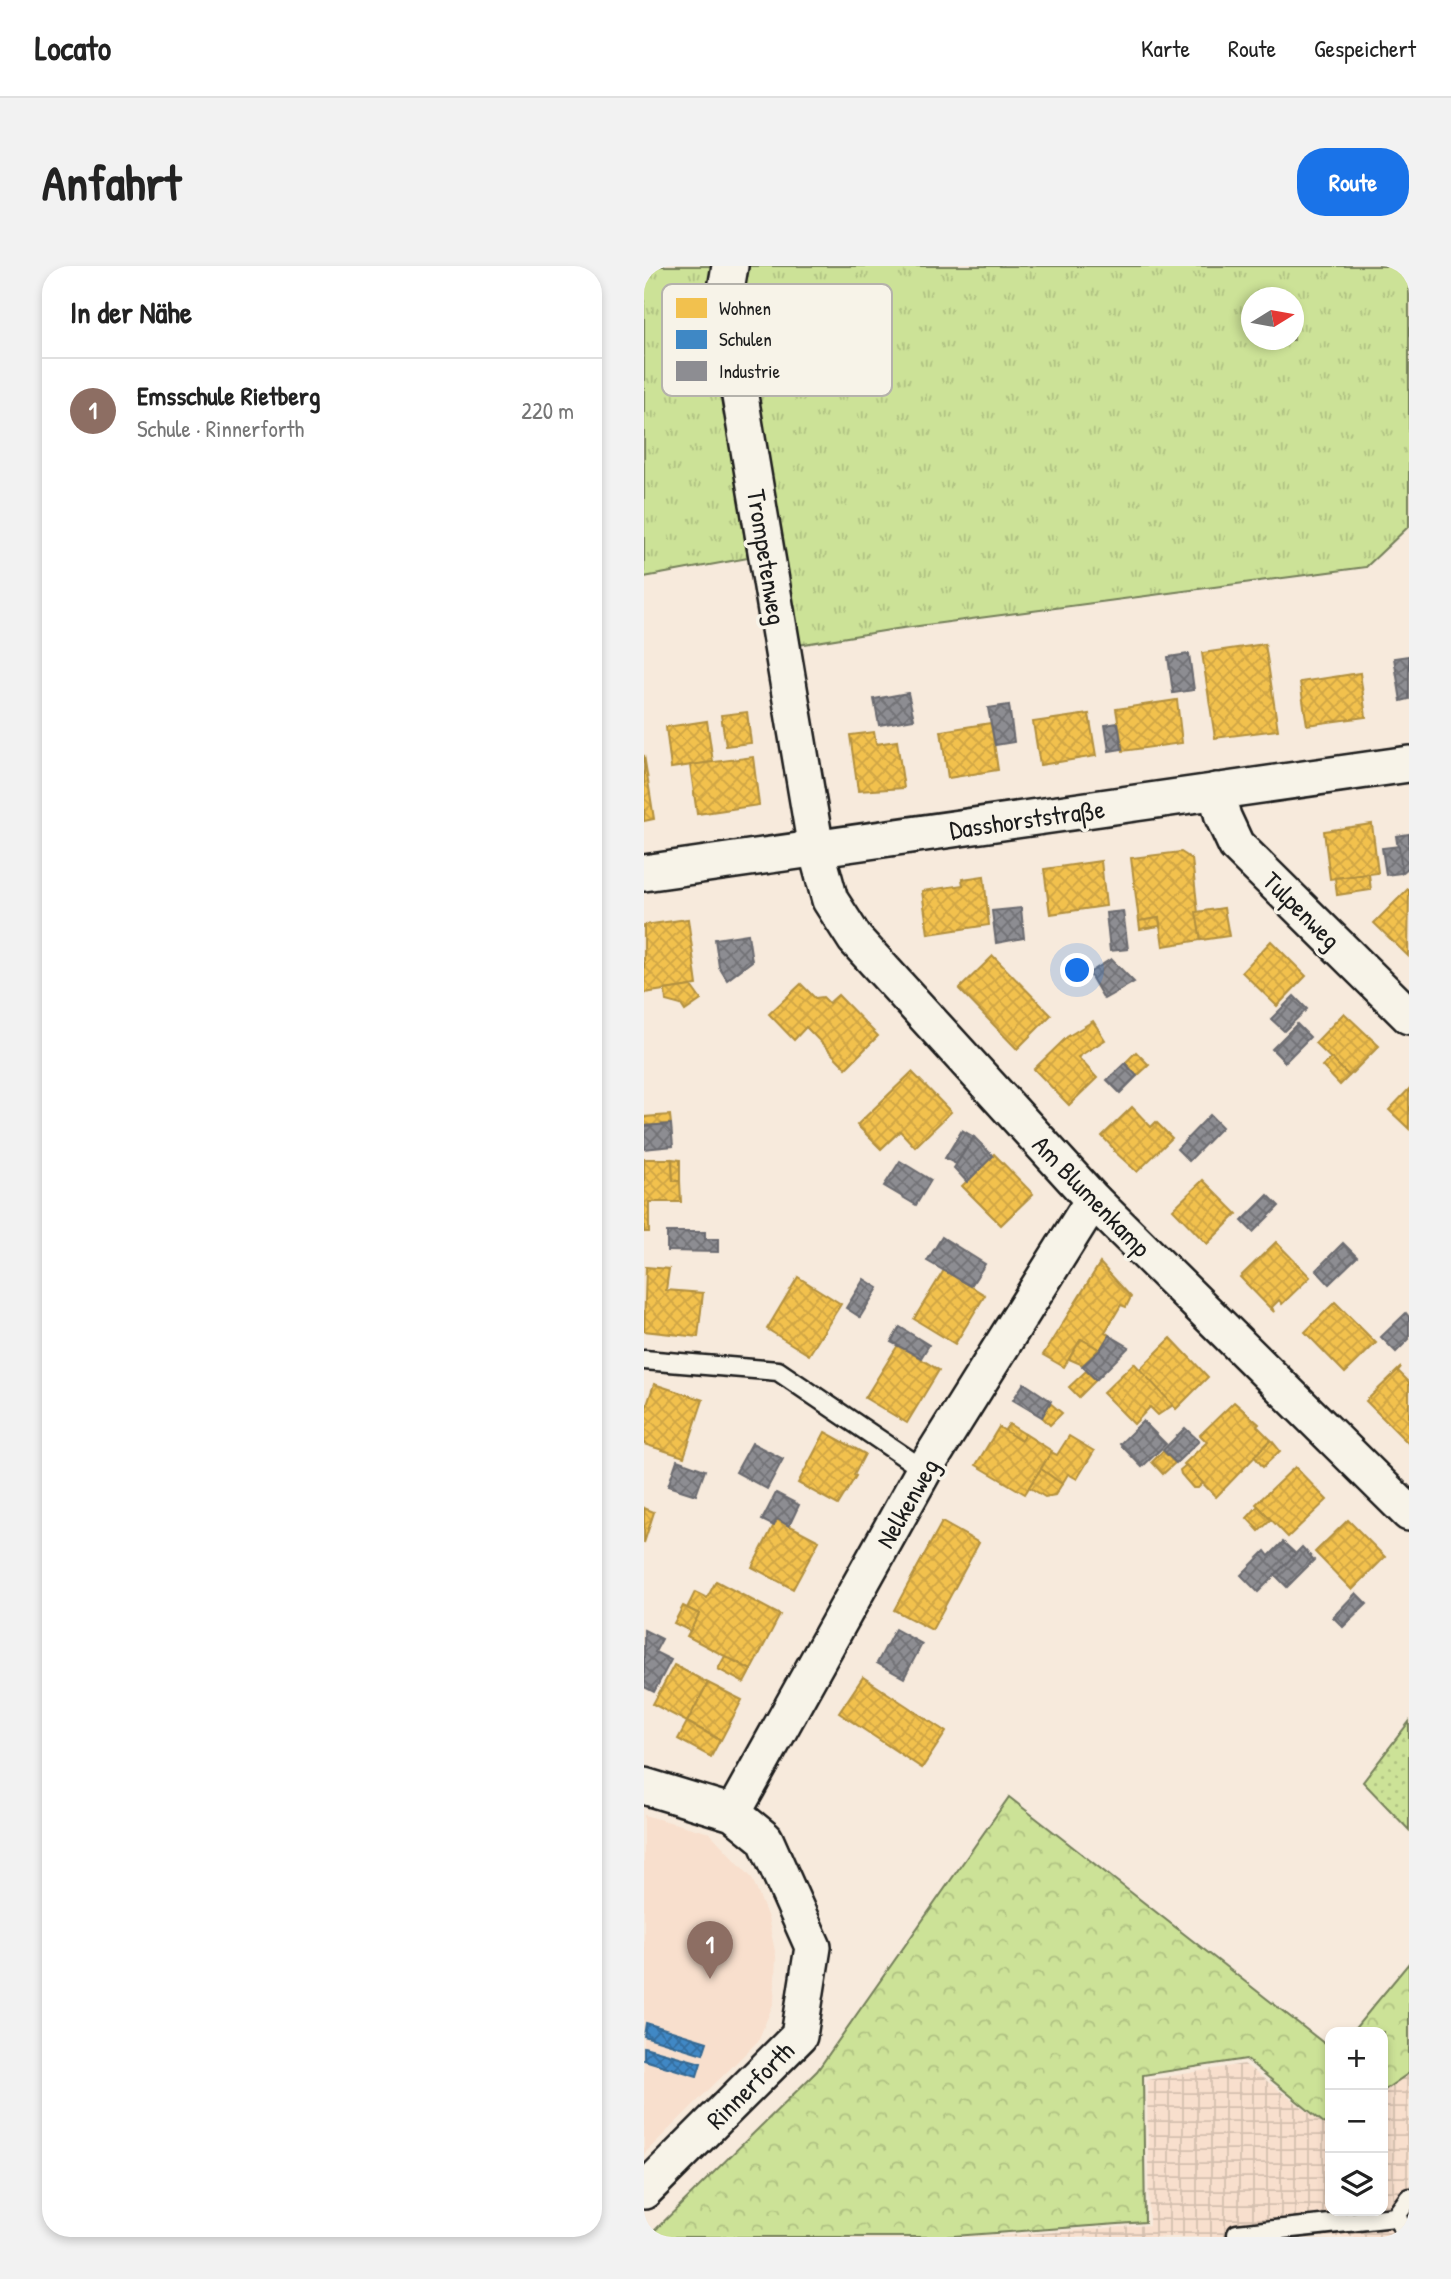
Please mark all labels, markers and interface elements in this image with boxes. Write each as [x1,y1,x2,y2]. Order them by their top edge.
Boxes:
text: Locato [35,26,111,70]
text: Karte [1141,32,1190,64]
text: Route [1228,32,1276,64]
text: Gespeichert [1314,32,1416,64]
button: Route [1297,148,1409,216]
text: Anfahrt [42,149,181,215]
legend [662,284,892,396]
north arrow [1241,287,1304,350]
text: In der Nähe [70,292,192,332]
text: Wohnen [719,295,771,321]
text: Schulen [719,326,772,352]
text: Industrie [719,358,780,384]
text: Emsschule Rietberg [137,378,320,413]
text: 1 [89,395,97,426]
text: 220 m [521,395,574,426]
text: Schule · Rinnerforth [137,413,304,444]
street label: Trompetenweg [739,487,795,627]
street label: Dasshorststraße [947,791,1107,847]
street label: Tulpenweg [1255,863,1349,957]
your location [1060,953,1094,987]
street label: Am Blumenkamp [1025,1128,1159,1264]
street label: Nelkenweg [867,1452,947,1554]
pin: 1 [687,1921,733,1979]
map controls [1325,2027,1388,2216]
button: + [1325,2027,1388,2090]
street label: Rinnerforth [698,2033,802,2137]
button: − [1325,2090,1388,2153]
button: layers [1325,2153,1388,2216]

